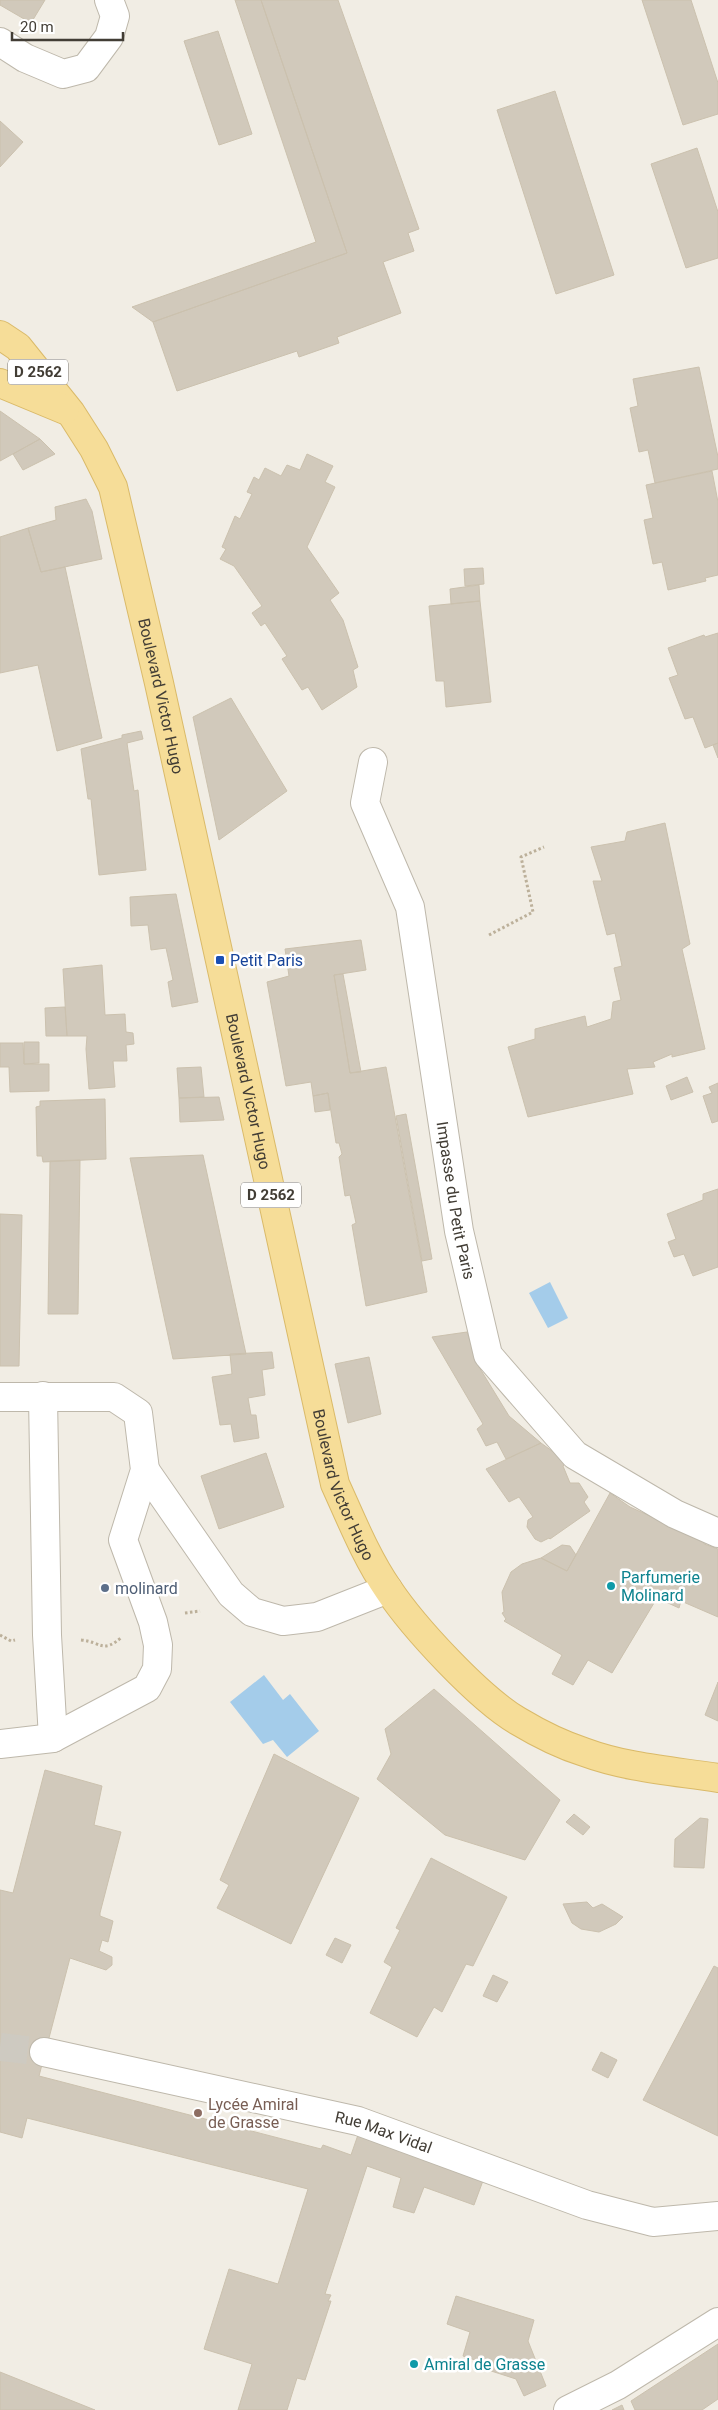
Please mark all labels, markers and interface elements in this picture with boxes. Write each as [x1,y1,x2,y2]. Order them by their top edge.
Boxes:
scale bar [12,10,124,42]
text: 20 m [20,18,54,36]
road number: D 2562 [8,360,68,384]
street label: Boulevard Victor Hugo [135,616,188,776]
place label: Petit Paris [230,951,303,970]
marker: Petit Paris [214,954,226,966]
street label: Boulevard Victor Hugo [222,1012,275,1171]
street label: Impasse du Petit Paris [433,1120,479,1281]
road number: D 2562 [241,1182,301,1208]
street label: Boulevard Victor Hugo [309,1407,378,1563]
place label: Parfumerie Molinard [621,1568,700,1605]
place label: molinard [115,1579,178,1598]
marker: Parfumerie Molinard [605,1580,617,1592]
marker: molinard [99,1582,111,1594]
place label: Lycée Amiral de Grasse [208,2095,298,2132]
marker: Lycée Amiral de Grasse [192,2107,204,2119]
street label: Rue Max Vidal [333,2107,435,2157]
place label: Amiral de Grasse [424,2355,545,2374]
marker: Amiral de Grasse [408,2358,420,2370]

